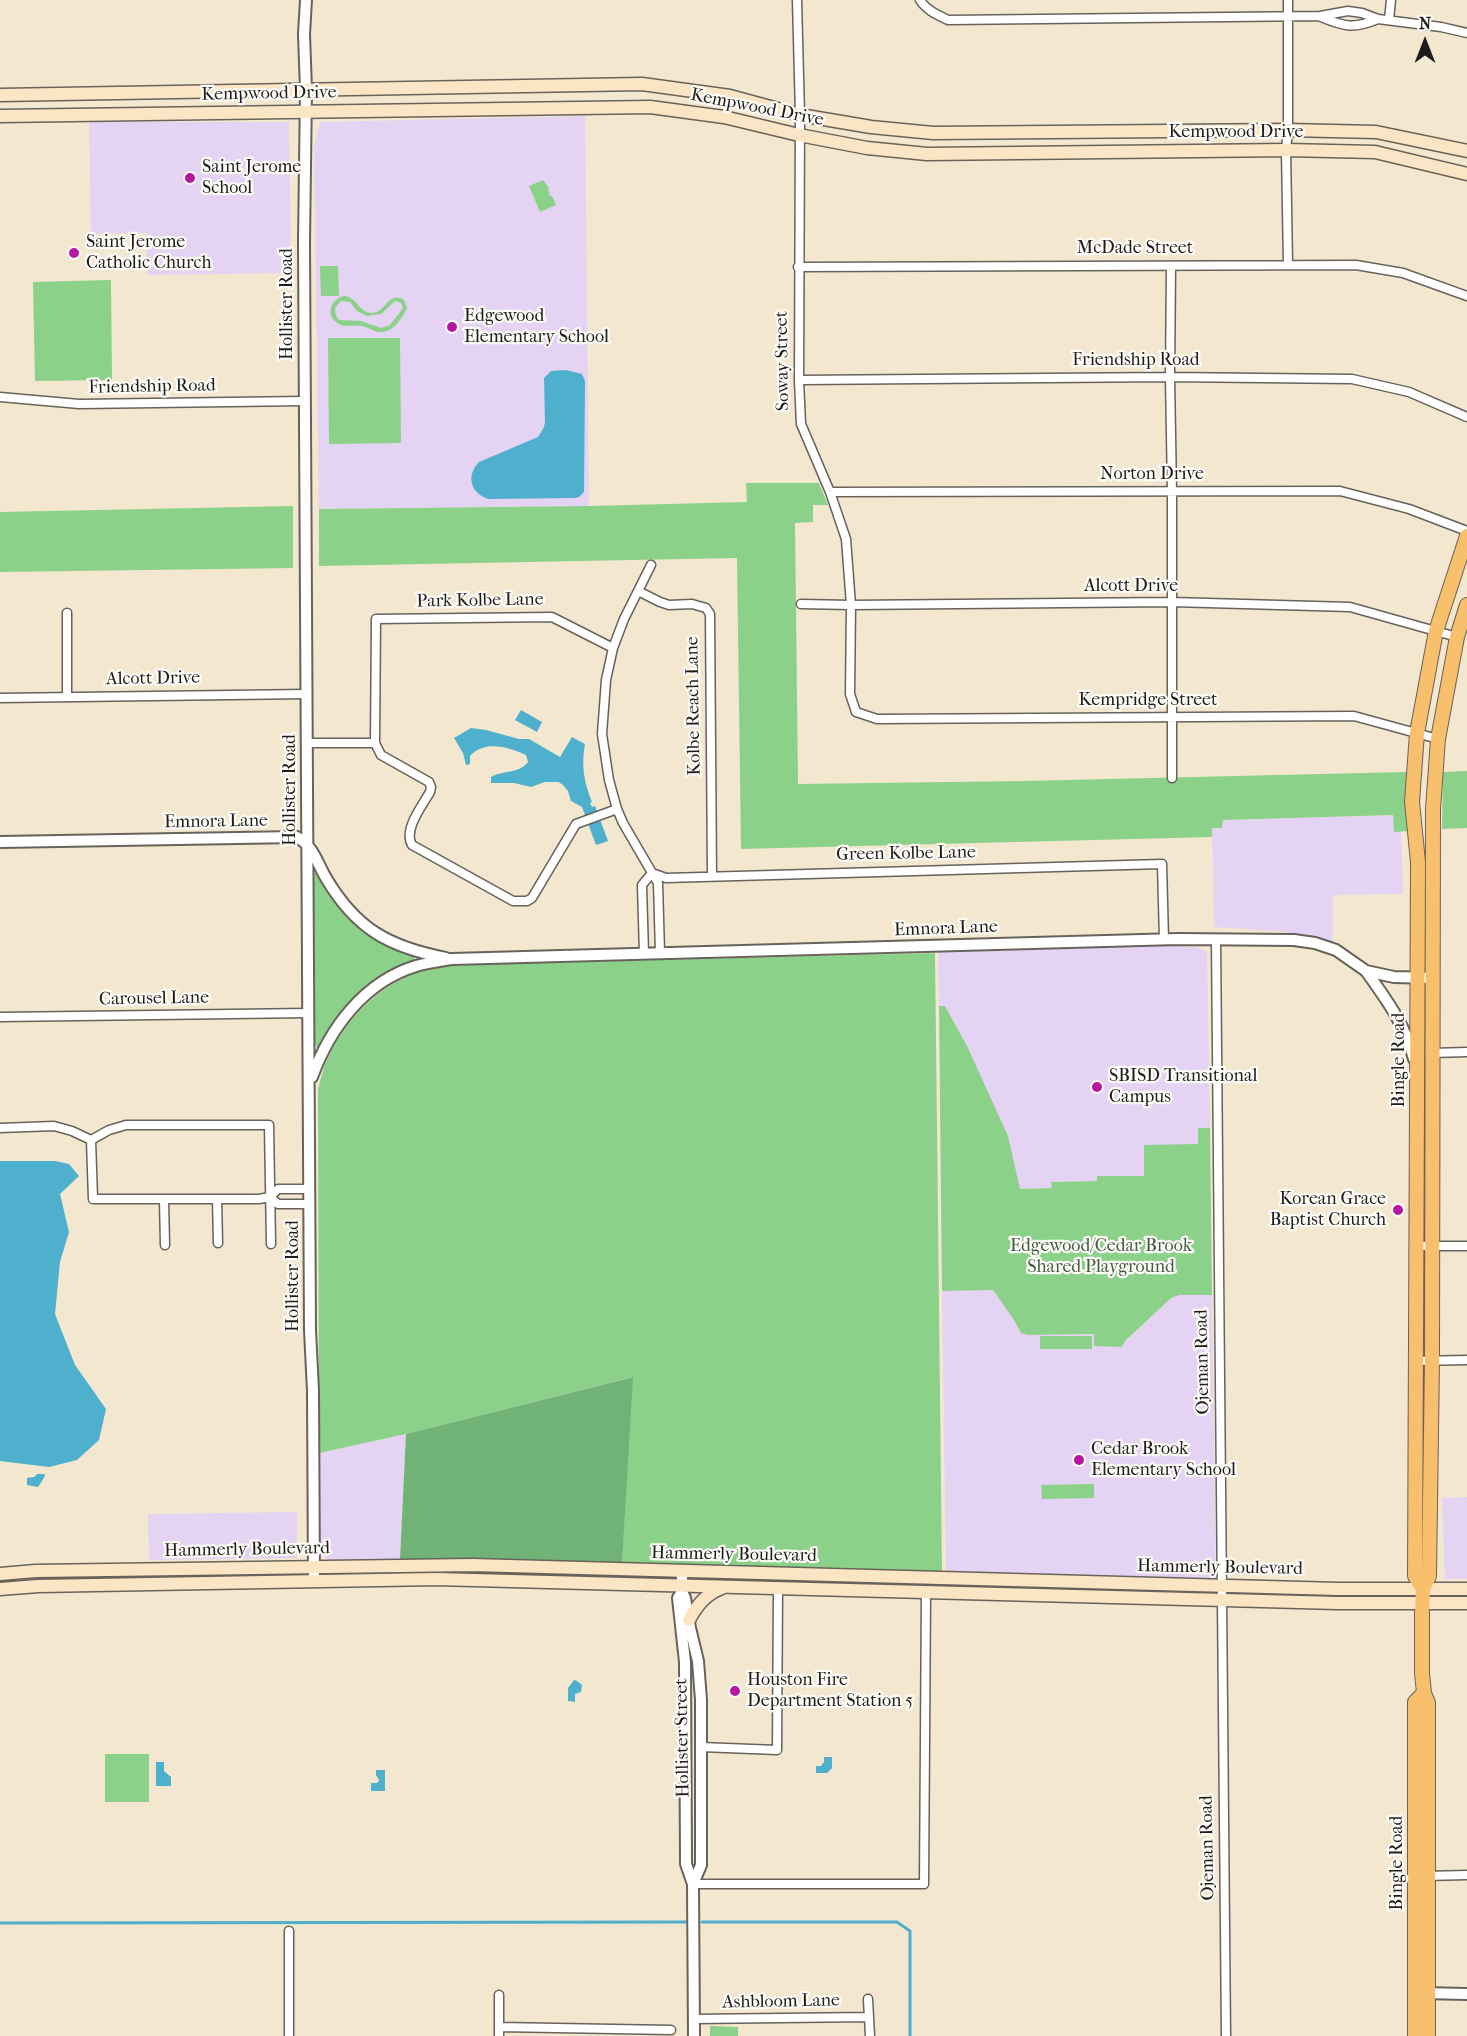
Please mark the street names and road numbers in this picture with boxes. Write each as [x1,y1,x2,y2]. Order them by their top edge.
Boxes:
street label: Kempwood Drive [201,82,337,106]
street label: Kempwood Drive [689,85,825,131]
street label: Kempwood Drive [1168,122,1304,144]
street label: McDade Street [1077,238,1193,260]
street label: Hollister Road [277,248,299,360]
street label: Soway Street [771,311,795,411]
street label: Friendship Road [1072,350,1200,372]
street label: Friendship Road [88,375,216,399]
street label: Norton Drive [1100,464,1204,486]
street label: Alcott Drive [1084,576,1178,598]
street label: Park Kolbe Lane [416,589,544,613]
street label: Kolbe Reach Lane [682,636,706,776]
street label: Alcott Drive [106,667,200,691]
street label: Kempridge Street [1079,690,1217,712]
street label: Hollister Road [280,734,302,846]
street label: Emnora Lane [164,810,268,834]
street label: Green Kolbe Lane [836,842,976,866]
street label: Emnora Lane [894,916,998,942]
street label: Carousel Lane [99,987,209,1011]
street label: Bingle Road [1389,1013,1411,1107]
street label: Hollister Road [283,1220,305,1332]
street label: Ojeman Road [1191,1309,1215,1415]
street label: Hammerly Boulevard [164,1538,330,1562]
street label: Hammerly Boulevard [651,1543,817,1567]
street label: Hammerly Boulevard [1137,1556,1303,1580]
street label: Hollister Street [671,1678,695,1798]
street label: Ojeman Road [1196,1795,1220,1901]
street label: Bingle Road [1387,1816,1409,1910]
street label: Ashbloom Lane [722,1990,840,2014]

